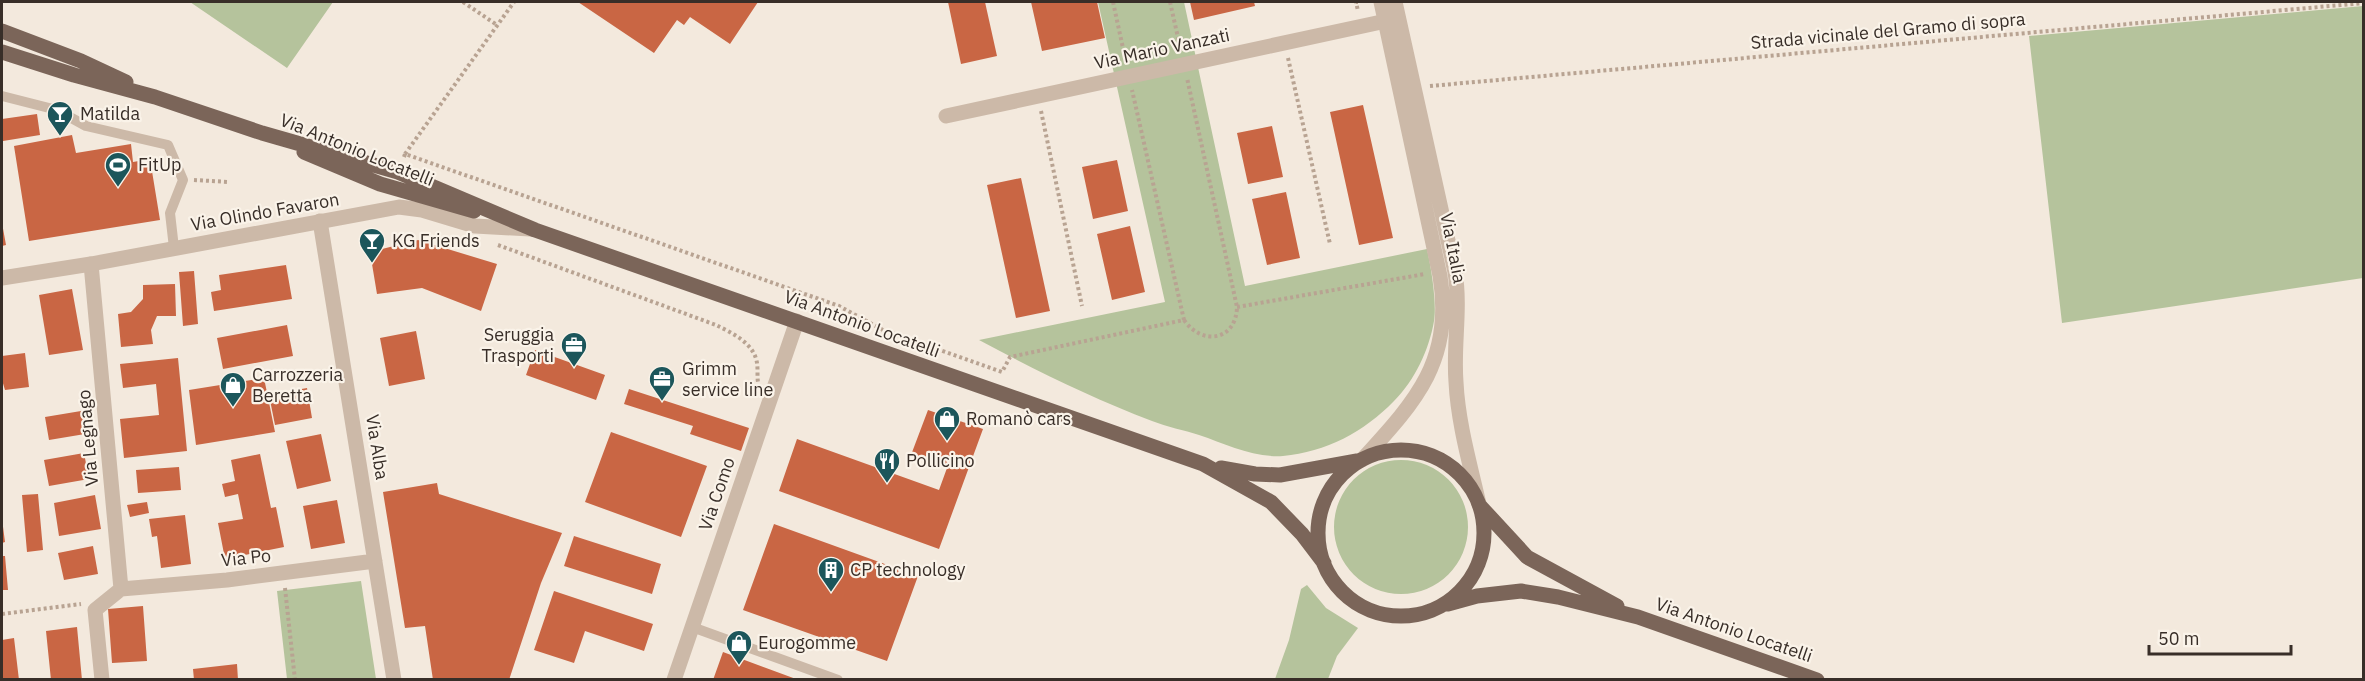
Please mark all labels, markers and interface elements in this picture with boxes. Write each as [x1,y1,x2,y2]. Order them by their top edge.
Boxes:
street label: Strada vicinale del Gramo di sopra [1750,7,2027,54]
street label: Via Mario Vanzati [1092,23,1232,74]
bar icon: Matilda [45,99,75,137]
place label: Matilda [80,102,140,125]
street label: Via Antonio Locatelli [277,108,438,191]
sports icon: FitUp [103,150,133,188]
place label: FitUp [138,153,182,176]
street label: Via Olindo Favaron [189,187,341,236]
street label: Via Italia [1435,211,1472,286]
bar icon: KG Friends [357,226,387,264]
place label: KG Friends [392,229,480,252]
street label: Via Antonio Locatelli [781,285,943,362]
place label: Seruggia Trasporti [482,323,554,367]
office icon: Seruggia Trasporti [559,330,589,368]
place label: Grimm service line [682,357,773,401]
place label: Carrozzeria Beretta [252,363,343,407]
office icon: Grimm service line [647,364,677,402]
shop icon: Carrozzeria Beretta [218,370,248,408]
street label: Via Legnago [72,389,103,487]
shop icon: Romanò cars [932,404,962,442]
place label: Romanò cars [966,407,1071,430]
street label: Via Alba [361,413,394,482]
restaurant icon: Pollicino [872,446,902,484]
place label: Pollicino [906,449,975,472]
street label: Via Como [693,454,740,534]
street label: Via Po [220,543,272,572]
building icon: CP technology [816,555,846,593]
place label: CP technology [850,558,966,581]
street label: Via Antonio Locatelli [1653,592,1816,667]
scale bar [2149,618,2292,656]
text: 50 m [2158,627,2200,650]
shop icon: Eurogomme [724,628,754,666]
place label: Eurogomme [758,631,856,654]

